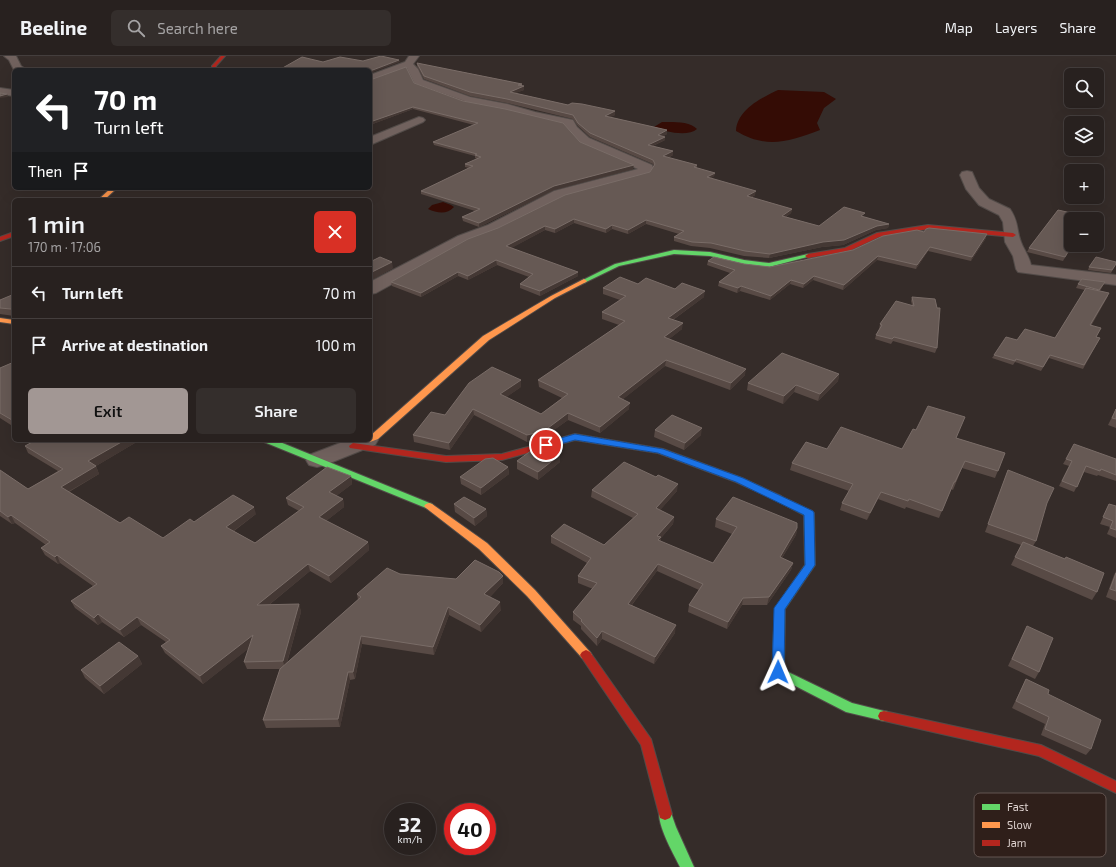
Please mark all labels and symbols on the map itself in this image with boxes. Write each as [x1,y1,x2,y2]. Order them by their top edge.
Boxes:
pin [529,428,563,462]
position arrow [757,651,799,693]
legend [974,793,1106,857]
text: Fast [1007,800,1029,813]
speed limit sign: 40 [444,803,496,855]
text: Slow [1007,818,1032,831]
text: Jam [1007,836,1026,849]

